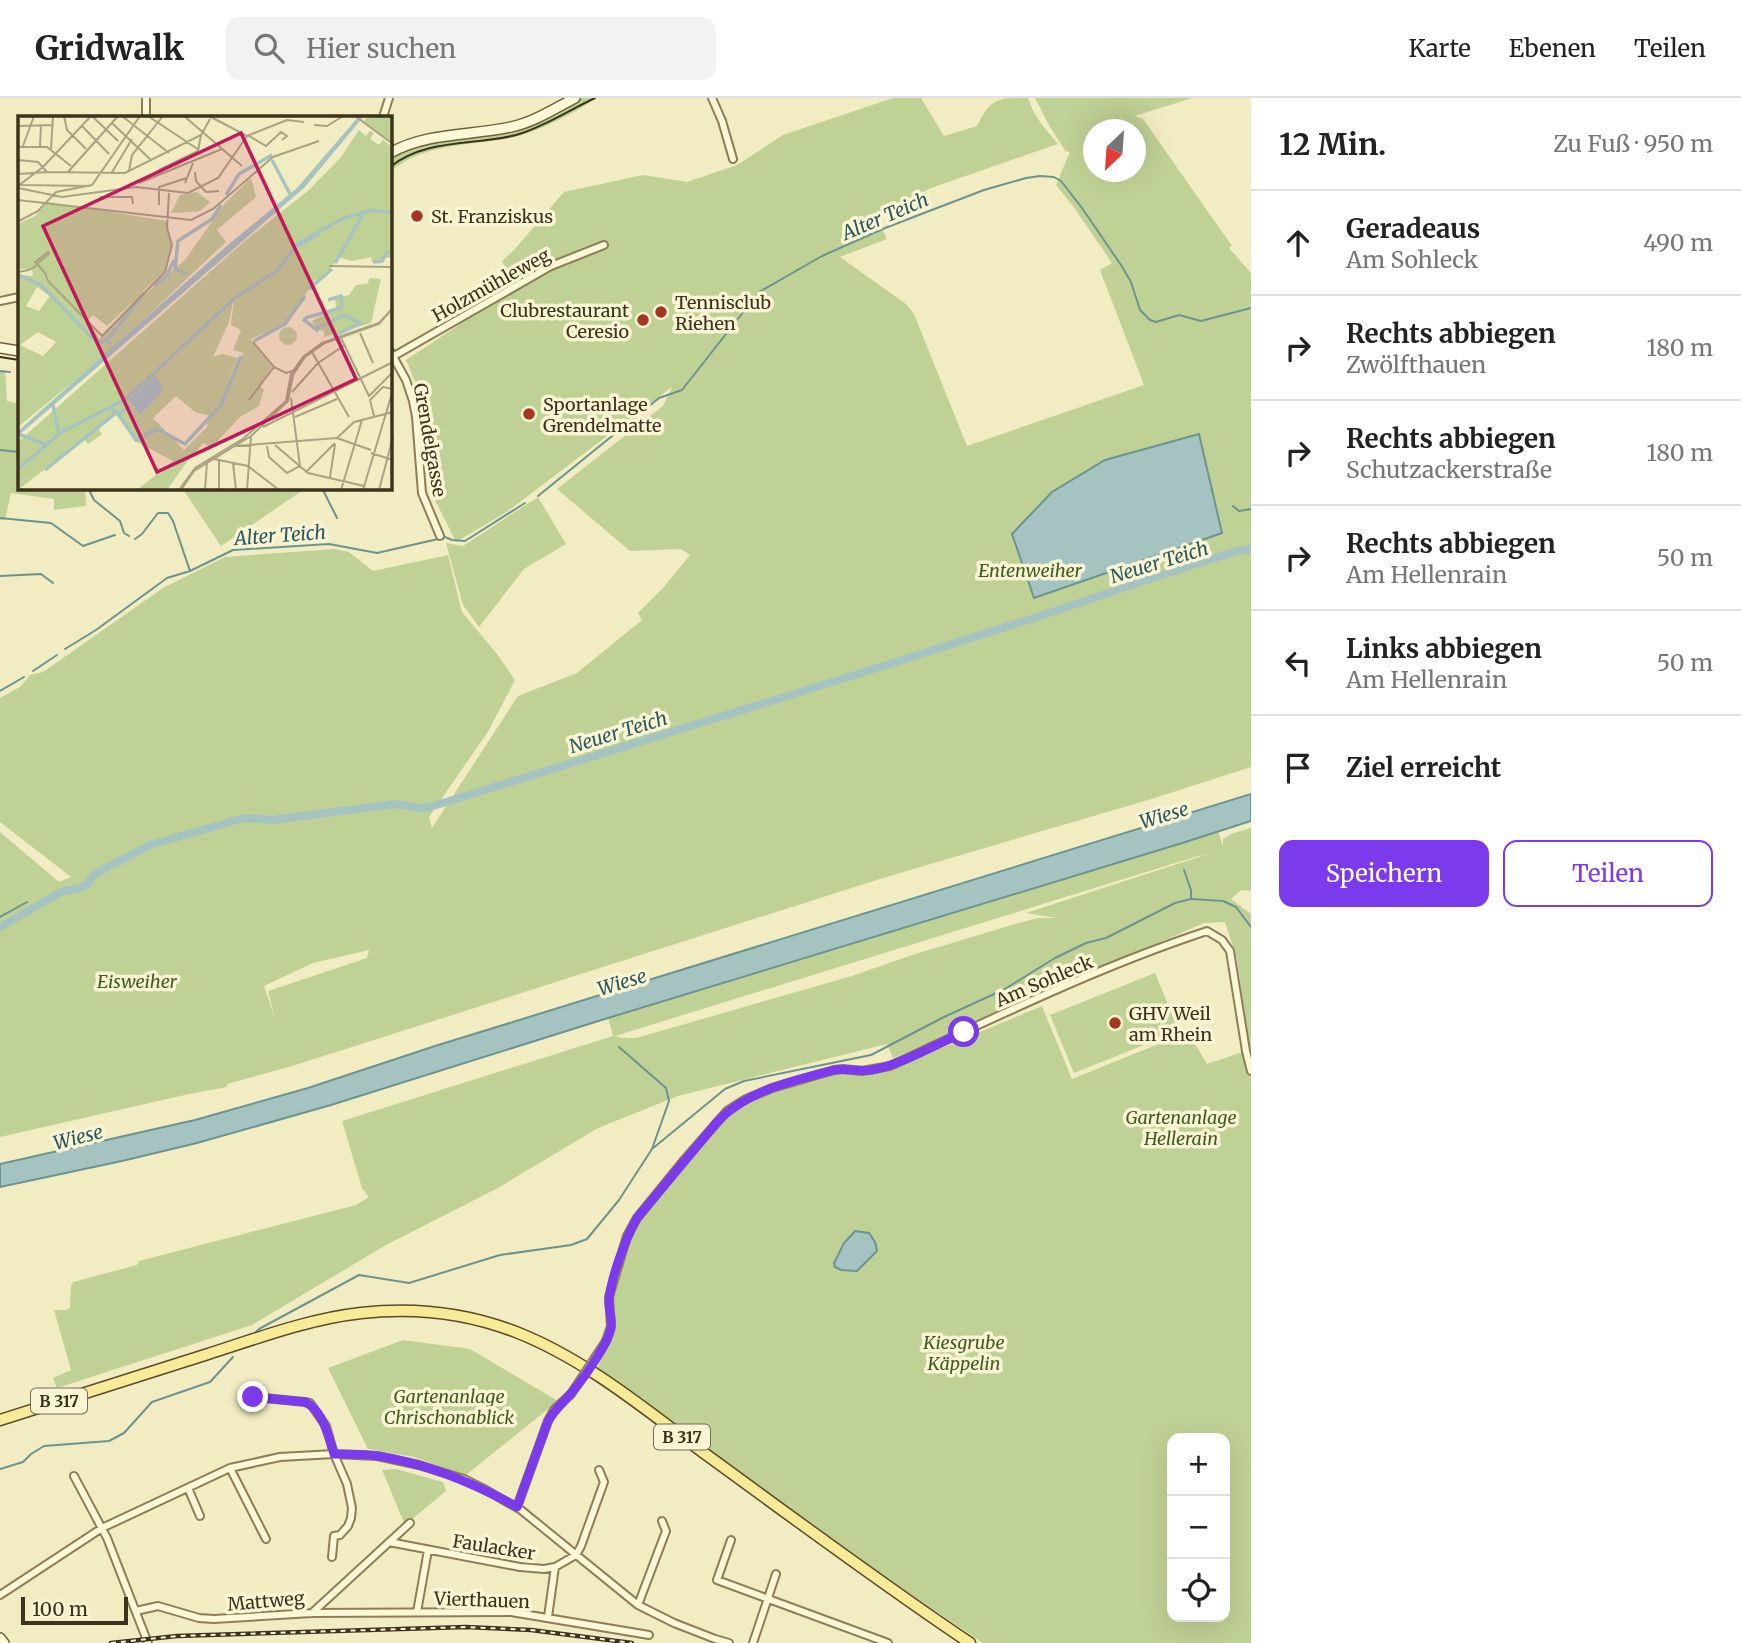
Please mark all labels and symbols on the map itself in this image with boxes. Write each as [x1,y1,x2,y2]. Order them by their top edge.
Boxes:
inset map [18,116,392,490]
north arrow [1083,119,1146,182]
water label: Alter Teich [836,187,932,246]
place label: St. Franziskus [431,205,553,228]
marker: St. Franziskus [409,208,425,224]
street label: Holzmühleweg [428,243,554,327]
place label: Tennisclub Riehen [675,291,771,335]
place label: Clubrestaurant Ceresio [500,299,629,343]
marker: Tennisclub Riehen [653,304,669,320]
marker: Clubrestaurant Ceresio [635,312,651,328]
street label: Grendelgasse [409,381,451,499]
place label: Sportanlage Grendelmatte [543,393,661,437]
marker: Sportanlage Grendelmatte [521,406,537,422]
water label: Alter Teich [231,520,327,550]
water label: Neuer Teich [1107,536,1211,588]
park label: Entenweiher [978,559,1082,582]
water label: Neuer Teich [566,706,670,758]
water label: Wiese [1136,796,1192,834]
street label: Am Sohleck [991,950,1097,1012]
water label: Wiese [594,963,650,1001]
park label: Eisweiher [97,970,178,993]
place label: GHV Weil am Rhein [1129,1002,1212,1046]
marker: GHV Weil am Rhein [1107,1015,1123,1031]
route start [948,1016,979,1047]
park label: Gartenanlage Hellerain [1125,1106,1237,1150]
water label: Wiese [51,1119,106,1155]
park label: Kiesgrube Käppelin [922,1331,1005,1375]
route end [237,1381,268,1412]
park label: Gartenanlage Chrischonablick [384,1385,514,1429]
road number: B 317 [31,1388,87,1414]
road number: B 317 [654,1424,710,1450]
street label: Faulacker [451,1529,537,1565]
street label: Mattweg [227,1586,306,1616]
street label: Vierthauen [433,1587,530,1613]
scale bar [21,1594,128,1626]

